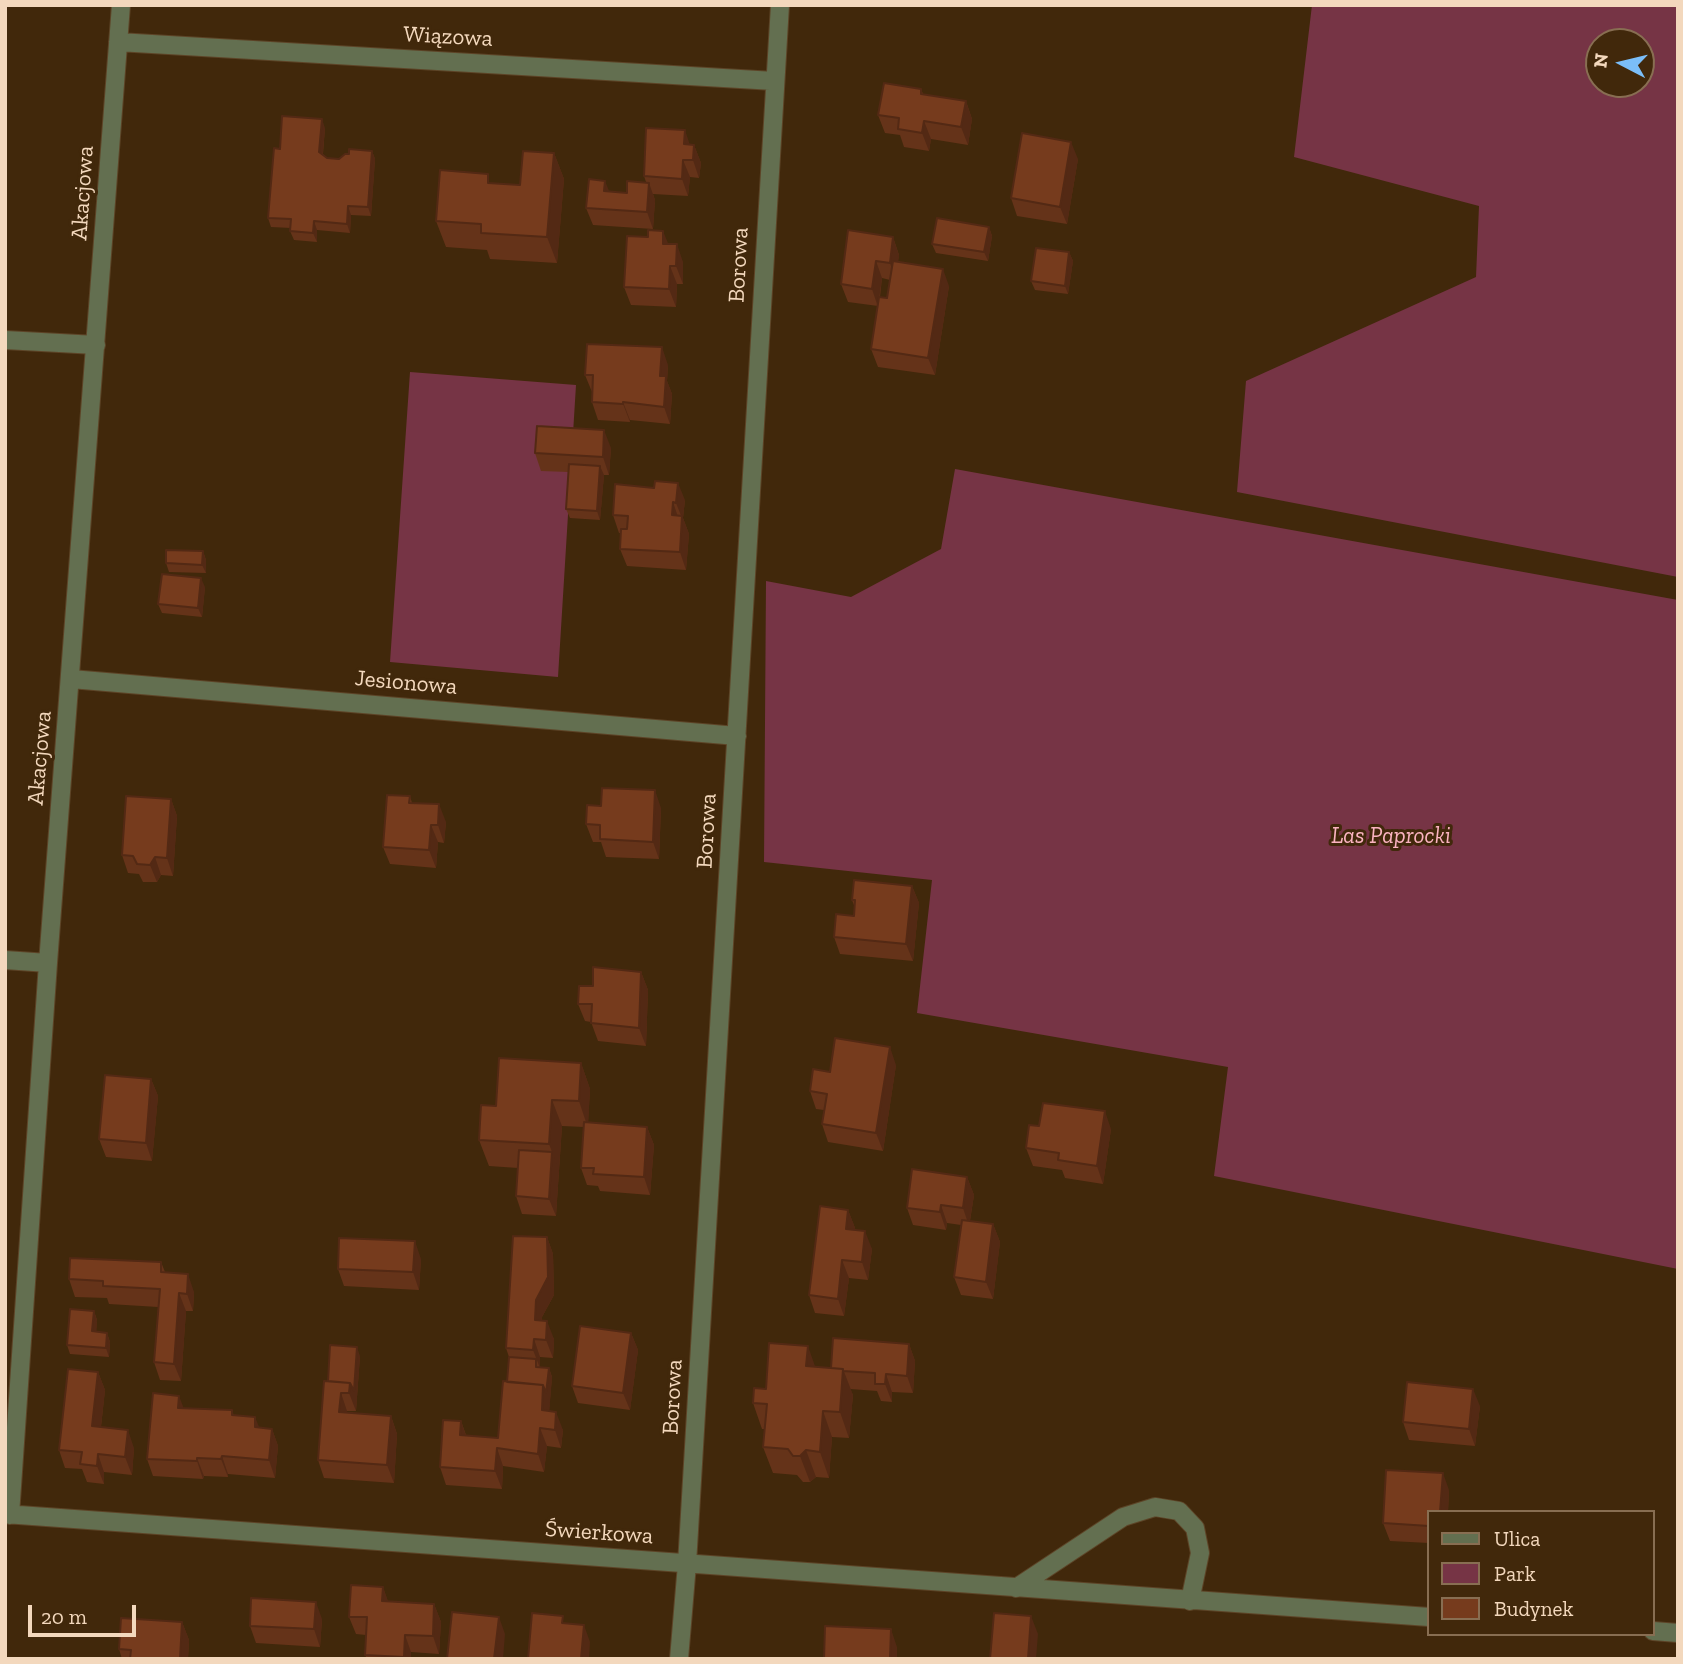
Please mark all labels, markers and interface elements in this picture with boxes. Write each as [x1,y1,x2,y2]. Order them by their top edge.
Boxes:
street label: Wiązowa [403,21,493,53]
north arrow [1585,28,1655,98]
text: N [1588,52,1613,69]
street label: Akacjowa [66,145,100,241]
street label: Borowa [723,227,755,303]
street label: Jesionowa [354,665,458,701]
street label: Akacjowa [22,710,58,806]
street label: Borowa [691,793,723,869]
park label: Las Paprocki [1331,822,1451,850]
street label: Borowa [657,1359,689,1435]
legend [1428,1510,1655,1636]
street label: Świerkowa [544,1515,654,1551]
text: Ulica [1494,1526,1540,1551]
text: Park [1494,1561,1536,1586]
scale bar [32,1590,140,1634]
text: Budynek [1494,1596,1573,1621]
text: 20 m [41,1604,87,1629]

